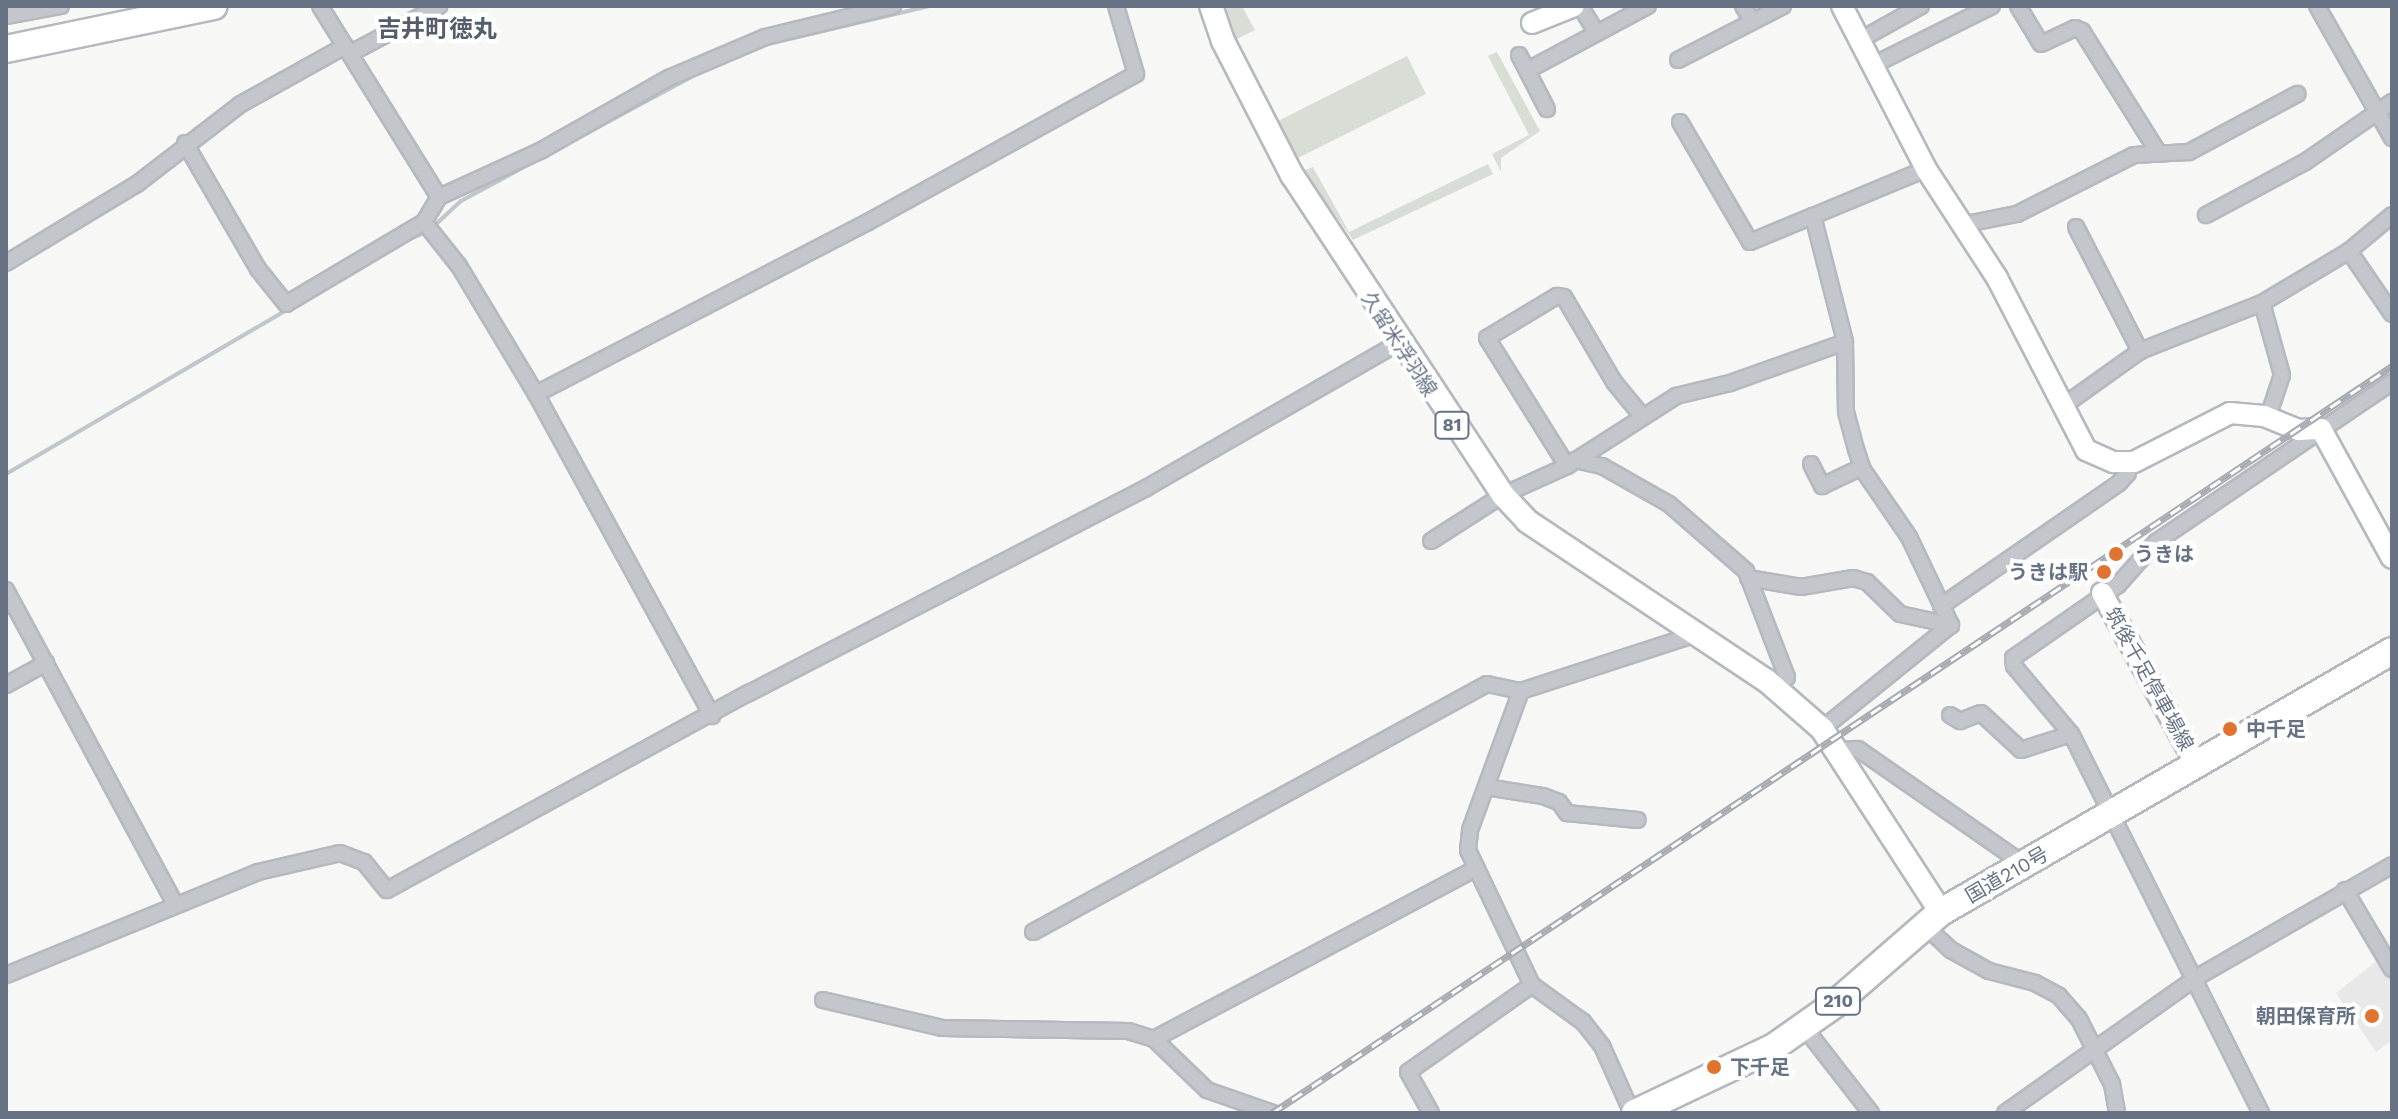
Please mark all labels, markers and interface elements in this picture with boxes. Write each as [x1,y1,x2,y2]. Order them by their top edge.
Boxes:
district label: 吉井町徳丸 [377,16,497,44]
street label: 久留米浮羽線 [1356,287,1442,401]
road number: 81 [1434,411,1470,439]
place label: うきは [2134,542,2194,566]
marker: うきは [2105,543,2127,565]
place label: うきは駅 [2008,560,2088,584]
marker: うきは駅 [2095,563,2113,581]
street label: 筑後千足停車場線 [2100,603,2198,755]
place label: 中千足 [2246,717,2306,741]
marker: 中千足 [2221,720,2239,738]
street label: 国道210号 [1961,842,2053,908]
road number: 210 [1814,987,1862,1015]
place label: 朝田保育所 [2256,1004,2356,1028]
marker: 朝田保育所 [2363,1007,2381,1025]
place label: 下千足 [1730,1055,1790,1079]
marker: 下千足 [1705,1058,1723,1076]

